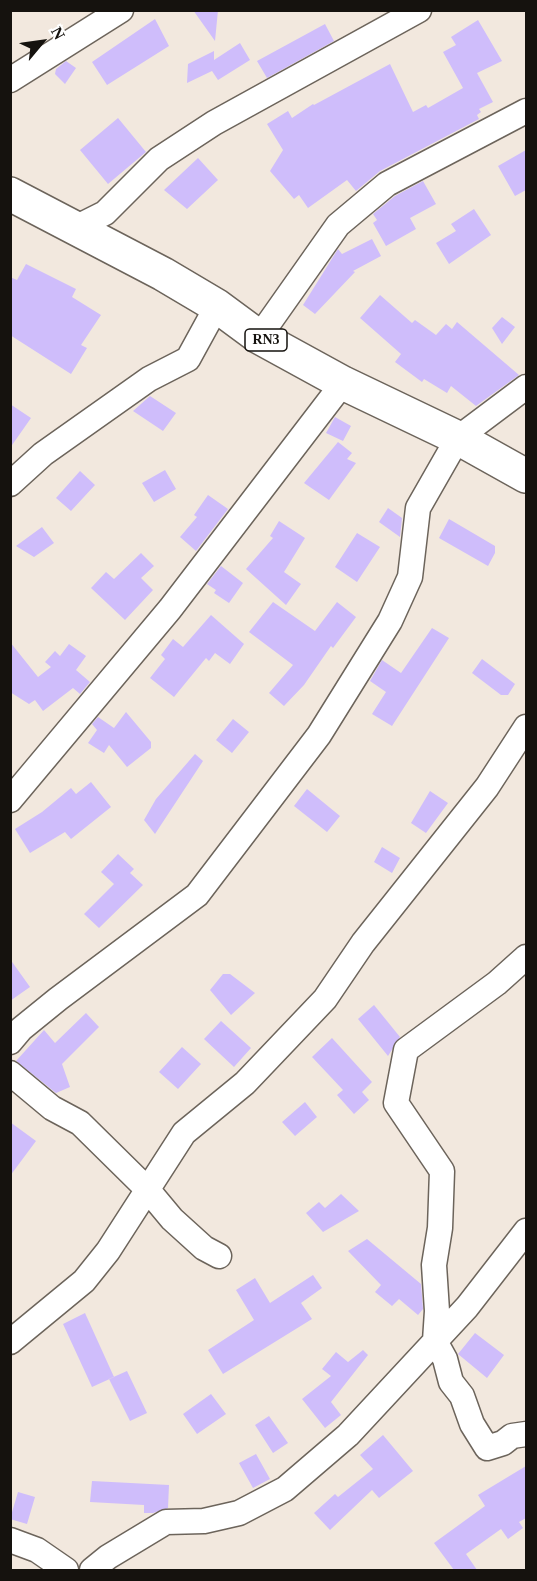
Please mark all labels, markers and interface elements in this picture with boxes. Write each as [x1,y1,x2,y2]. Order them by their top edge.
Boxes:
north arrow [12,12,72,72]
text: N [48,24,68,42]
road number: RN3 [245,329,287,351]

